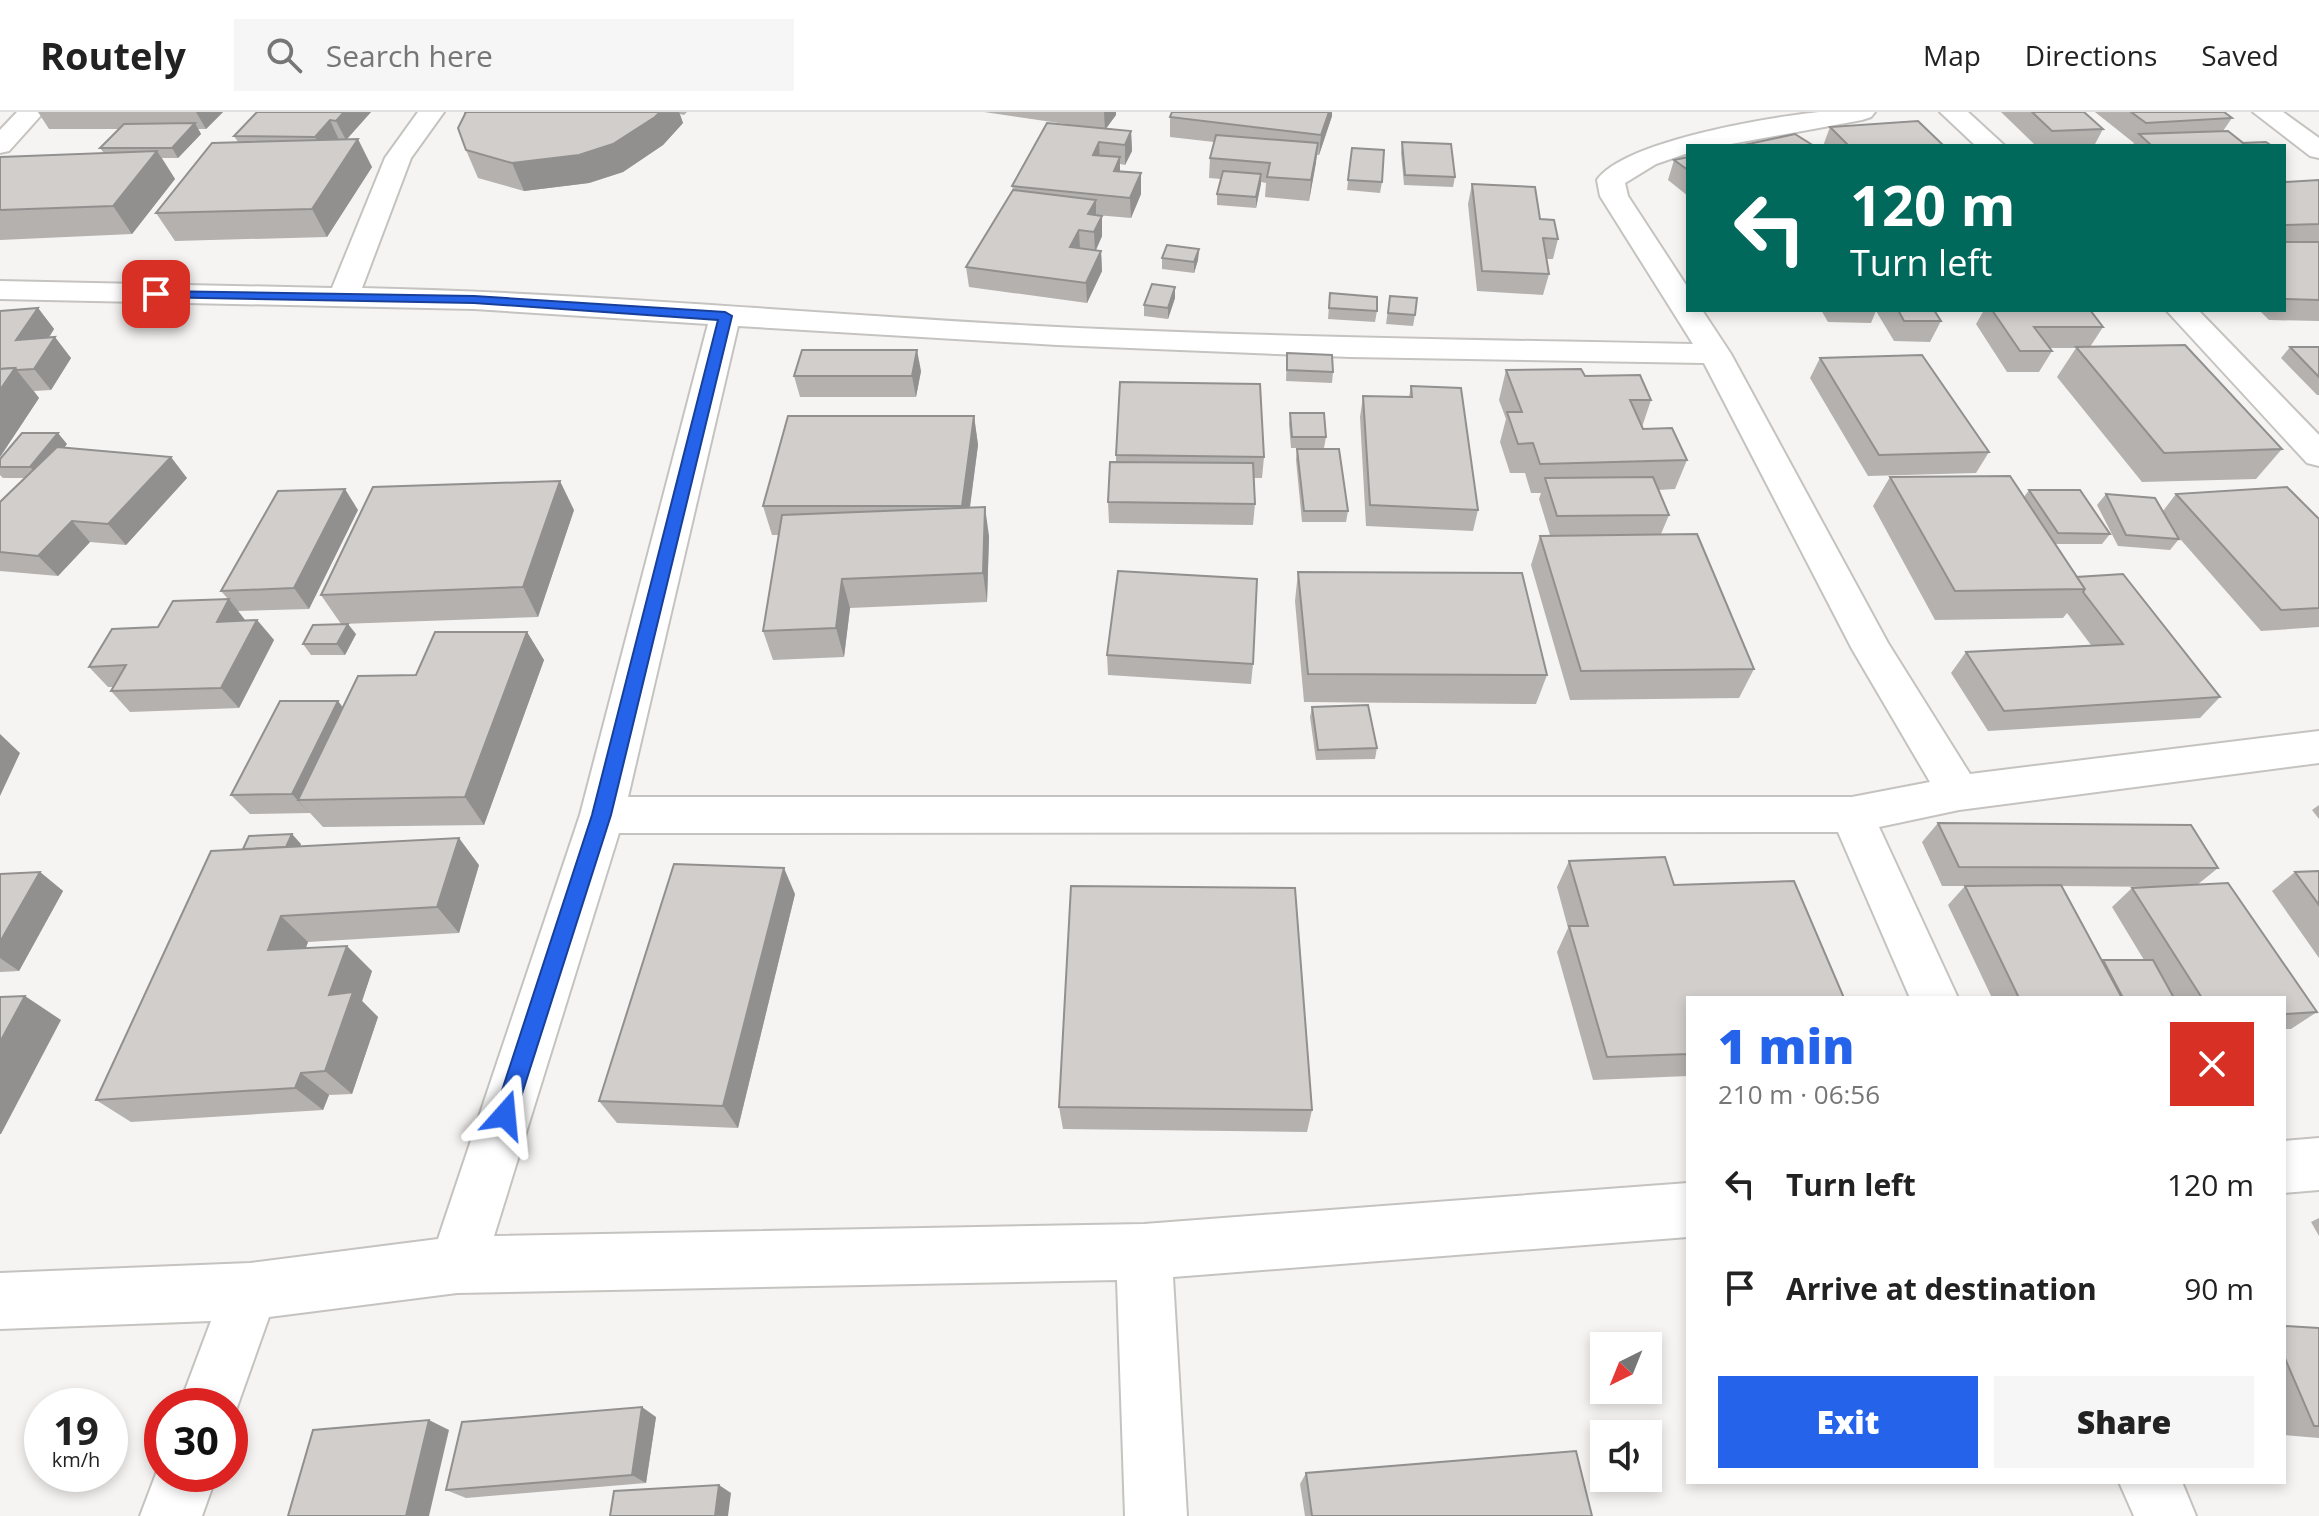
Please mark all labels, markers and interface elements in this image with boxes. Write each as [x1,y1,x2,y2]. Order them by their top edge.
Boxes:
search box [234,19,794,91]
text: Routely [40,29,186,81]
icon: search [262,33,306,77]
text: Search here [326,35,493,76]
text: Map [1923,36,1981,74]
text: Directions [2025,36,2157,74]
text: Saved [2201,36,2279,74]
text: 120 m [1850,166,2016,242]
icon: left [1718,176,1822,280]
text: Turn left [1850,238,1992,287]
pin [122,260,190,328]
icon: arrive [134,272,178,316]
text: 1 min [1718,1013,1854,1078]
button: close [2170,1022,2254,1106]
position arrow [463,1073,547,1157]
text: 210 m · 06:56 [1718,1076,1880,1112]
icon: left [1718,1162,1762,1206]
text: Turn left [1786,1164,1916,1205]
text: 120 m [2167,1164,2254,1205]
icon: arrive [1718,1266,1762,1310]
text: Arrive at destination [1786,1268,2097,1309]
text: 90 m [2184,1268,2254,1309]
north arrow [1590,1332,1662,1404]
map controls [1590,1332,1662,1492]
button: Exit [1718,1376,1978,1468]
button: Share [1994,1376,2254,1468]
speed limit sign: 30 [144,1388,248,1492]
text: 19 [53,1402,99,1457]
button: sound [1590,1420,1662,1492]
text: km/h [52,1446,100,1473]

